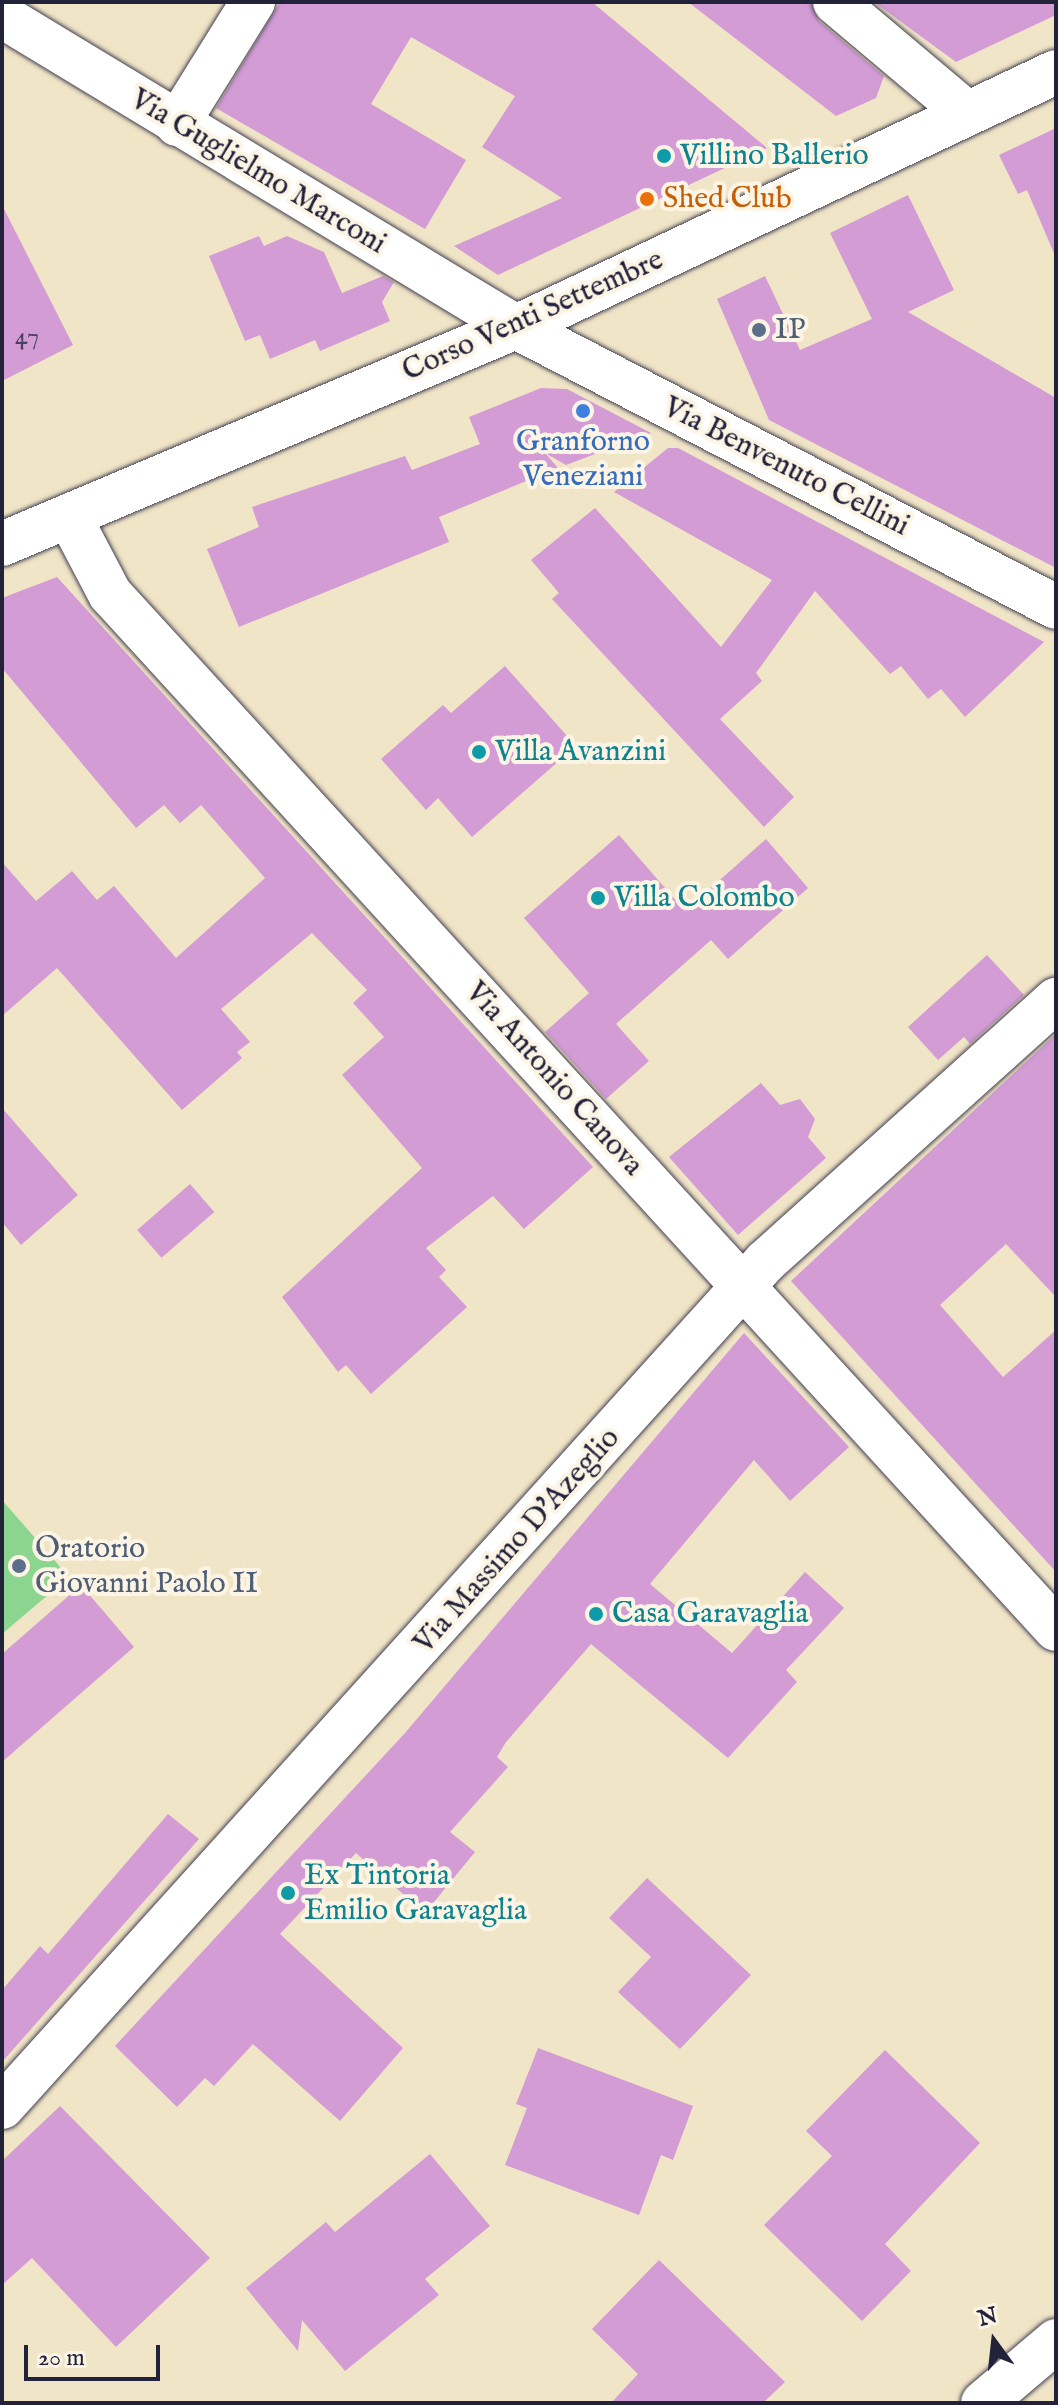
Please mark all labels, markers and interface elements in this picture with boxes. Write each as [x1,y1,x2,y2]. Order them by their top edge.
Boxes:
street label: Via Guglielmo Marconi [124,81,392,263]
place label: Villino Ballerio [680,138,869,174]
marker: Villino Ballerio [655,147,673,165]
place label: Shed Club [663,181,792,217]
marker: Shed Club [638,190,656,208]
street label: Corso Venti Settembre [397,242,669,390]
place label: IP [775,312,805,348]
house number: 47 [15,321,39,353]
marker: IP [750,321,768,339]
street label: Via Benvenuto Cellini [657,389,915,545]
marker: Granforno Veneziani [574,402,592,420]
place label: Granforno Veneziani [516,424,650,494]
place label: Villa Avanzini [495,734,666,770]
marker: Villa Avanzini [470,743,488,761]
place label: Villa Colombo [614,880,795,916]
marker: Villa Colombo [589,889,607,907]
street label: Via Antonio Canova [457,975,651,1183]
street label: Via Massimo D'Azeglio [406,1421,628,1661]
place label: Oratorio Giovanni Paolo II [35,1531,258,1602]
marker: Oratorio Giovanni Paolo II [10,1557,28,1575]
place label: Casa Garavaglia [612,1596,809,1632]
marker: Casa Garavaglia [587,1605,605,1623]
place label: Ex Tintoria Emilio Garavaglia [304,1858,527,1928]
marker: Ex Tintoria Emilio Garavaglia [279,1884,297,1902]
north arrow [954,2301,1034,2381]
text: N [975,2302,1001,2334]
scale bar [28,2329,164,2379]
text: 20 m [38,2343,85,2374]

